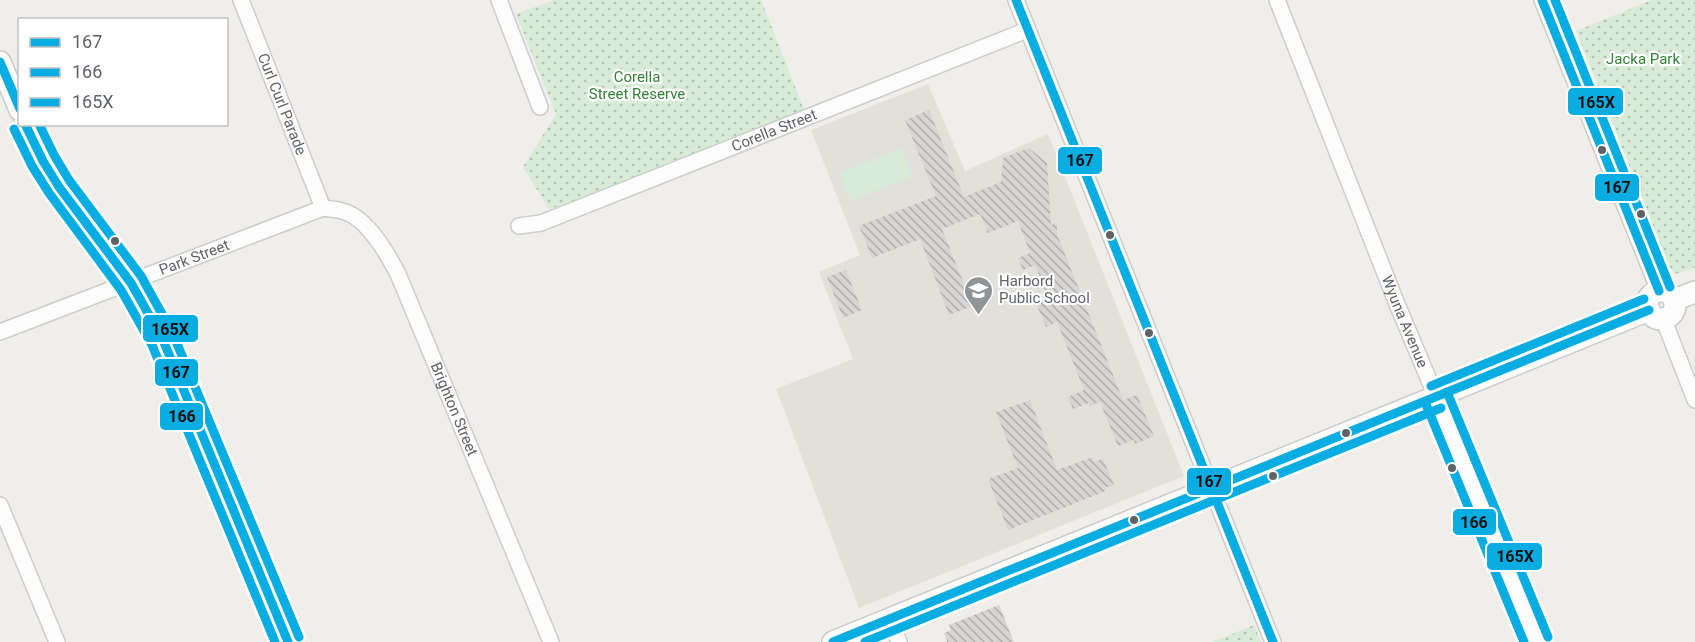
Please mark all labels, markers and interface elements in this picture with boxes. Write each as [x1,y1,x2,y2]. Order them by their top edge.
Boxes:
legend [18,18,228,126]
text: 167 [72,31,102,52]
park label: Jacka Park [1606,50,1680,68]
street label: Curl Curl Parade [254,51,310,158]
text: 166 [72,61,102,82]
park label: Corella Street Reserve [589,68,685,103]
line badge: 165X [1567,87,1624,116]
text: 165X [72,91,114,112]
text: 165X [1577,93,1615,112]
street label: Corella Street [729,105,819,155]
unlabelled marker [1596,144,1608,156]
line badge: 167 [1057,146,1103,175]
text: 167 [1066,151,1094,170]
line badge: 167 [1594,173,1640,202]
text: 167 [1603,178,1631,197]
unlabelled marker [1635,208,1647,220]
unlabelled marker [1104,229,1116,241]
unlabelled marker [109,235,121,247]
street label: Park Street [157,236,232,279]
place label: Harbord Public School [999,272,1090,307]
street label: Wyuna Avenue [1378,273,1432,370]
school or university icon: Harbord Public School [962,274,994,316]
line badge: 165X [142,314,199,343]
text: 165X [151,320,189,339]
unlabelled marker [1143,327,1155,339]
line badge: 167 [154,358,199,387]
street label: Brighton Street [427,360,482,459]
text: 167 [162,363,190,382]
line badge: 166 [159,402,204,431]
text: 166 [168,407,196,426]
unlabelled marker [1340,427,1352,439]
unlabelled marker [1446,462,1458,474]
line badge: 167 [1186,467,1232,496]
unlabelled marker [1267,470,1279,482]
text: 167 [1195,472,1223,491]
line badge: 166 [1452,508,1497,536]
text: 166 [1460,513,1488,532]
unlabelled marker [1128,514,1140,526]
line badge: 165X [1486,542,1543,571]
text: 165X [1496,547,1534,566]

